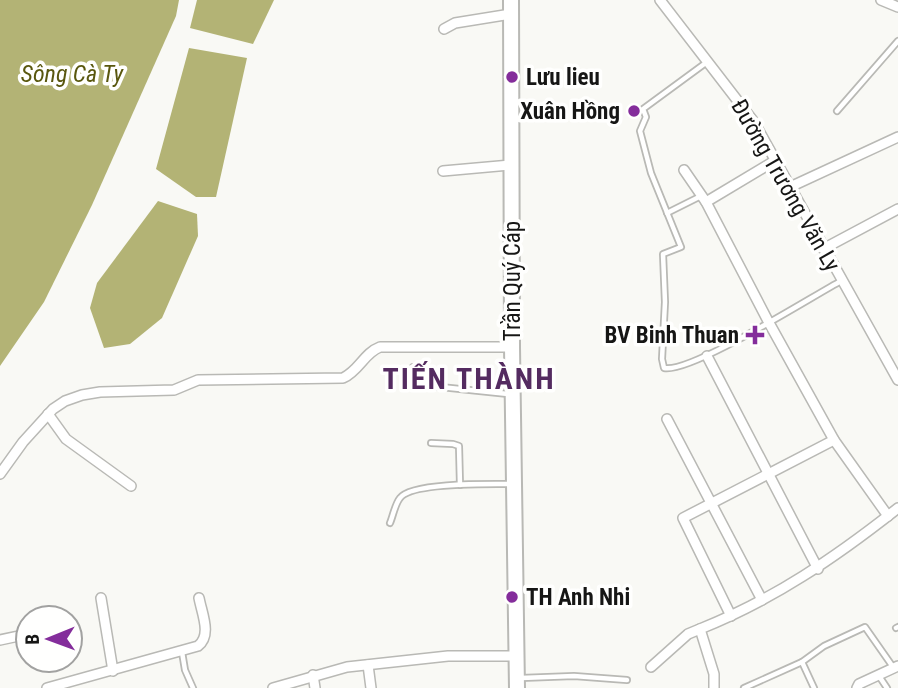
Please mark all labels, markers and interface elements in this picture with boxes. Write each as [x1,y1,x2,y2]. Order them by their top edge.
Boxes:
water label: Sông Cà Ty [21,60,124,88]
place label: Lưu lieu [526,64,600,91]
marker: Lưu lieu [504,69,520,85]
street label: Đường Trương Văn Ly [725,95,846,276]
place label: Xuân Hồng [520,98,620,125]
marker: Xuân Hồng [626,103,642,119]
street label: Trần Quý Cáp [499,221,526,341]
place label: BV Binh Thuan [605,322,739,349]
marker: BV Binh Thuan [745,325,765,345]
district label: TIẾN THÀNH [382,361,556,396]
place label: TH Anh Nhi [526,584,630,611]
marker: TH Anh Nhi [504,589,520,605]
north arrow [14,604,84,674]
text: B [21,634,44,645]

